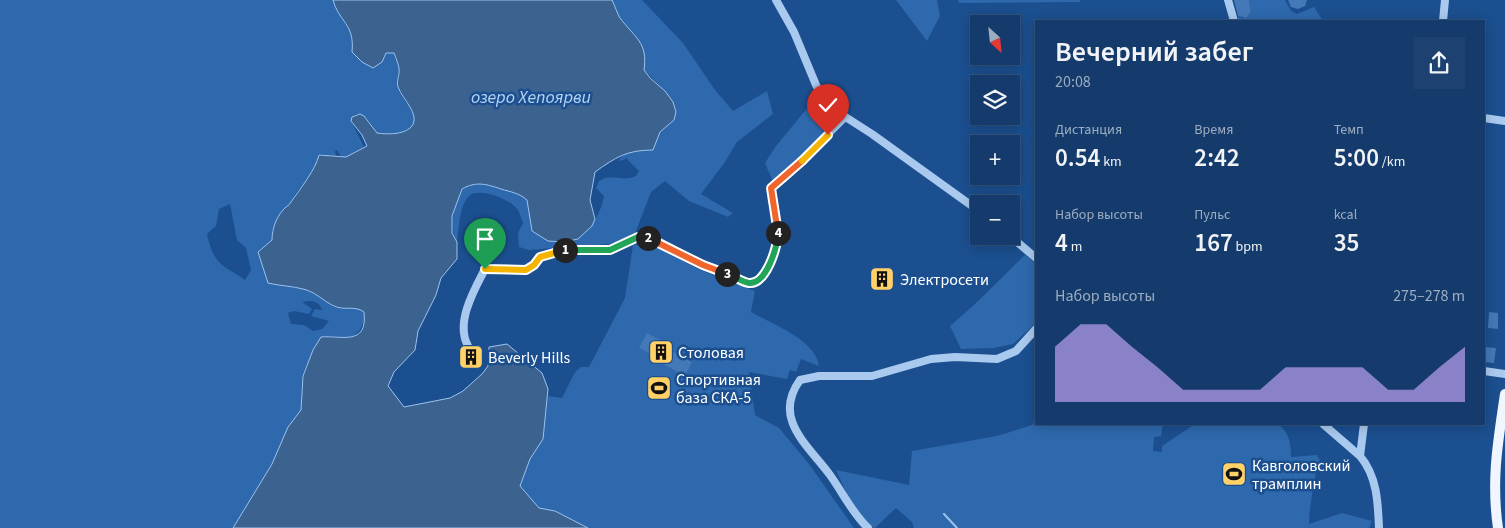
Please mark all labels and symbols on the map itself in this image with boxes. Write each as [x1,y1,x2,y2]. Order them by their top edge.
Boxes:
north arrow [970,15,1020,65]
pin [807,84,849,135]
water label: озеро Хепоярви [471,85,591,110]
pin [464,218,506,269]
pin: 4 [766,220,790,246]
pin: 2 [636,226,660,250]
pin: 1 [552,238,578,262]
pin: 3 [714,262,740,286]
building icon: Электросети [869,266,895,292]
place label: Электросети [900,269,989,291]
building icon: Столовая [648,339,674,365]
place label: Столовая [678,342,744,364]
building icon: Beverly Hills [458,344,484,370]
place label: Beverly Hills [488,347,571,369]
place label: Спортивная база СКА-5 [676,369,761,409]
sports icon: Спортивная база СКА-5 [646,375,672,401]
place label: Кавголовский трамплин [1252,455,1351,495]
sports icon: Кавголовский трамплин [1221,461,1247,487]

